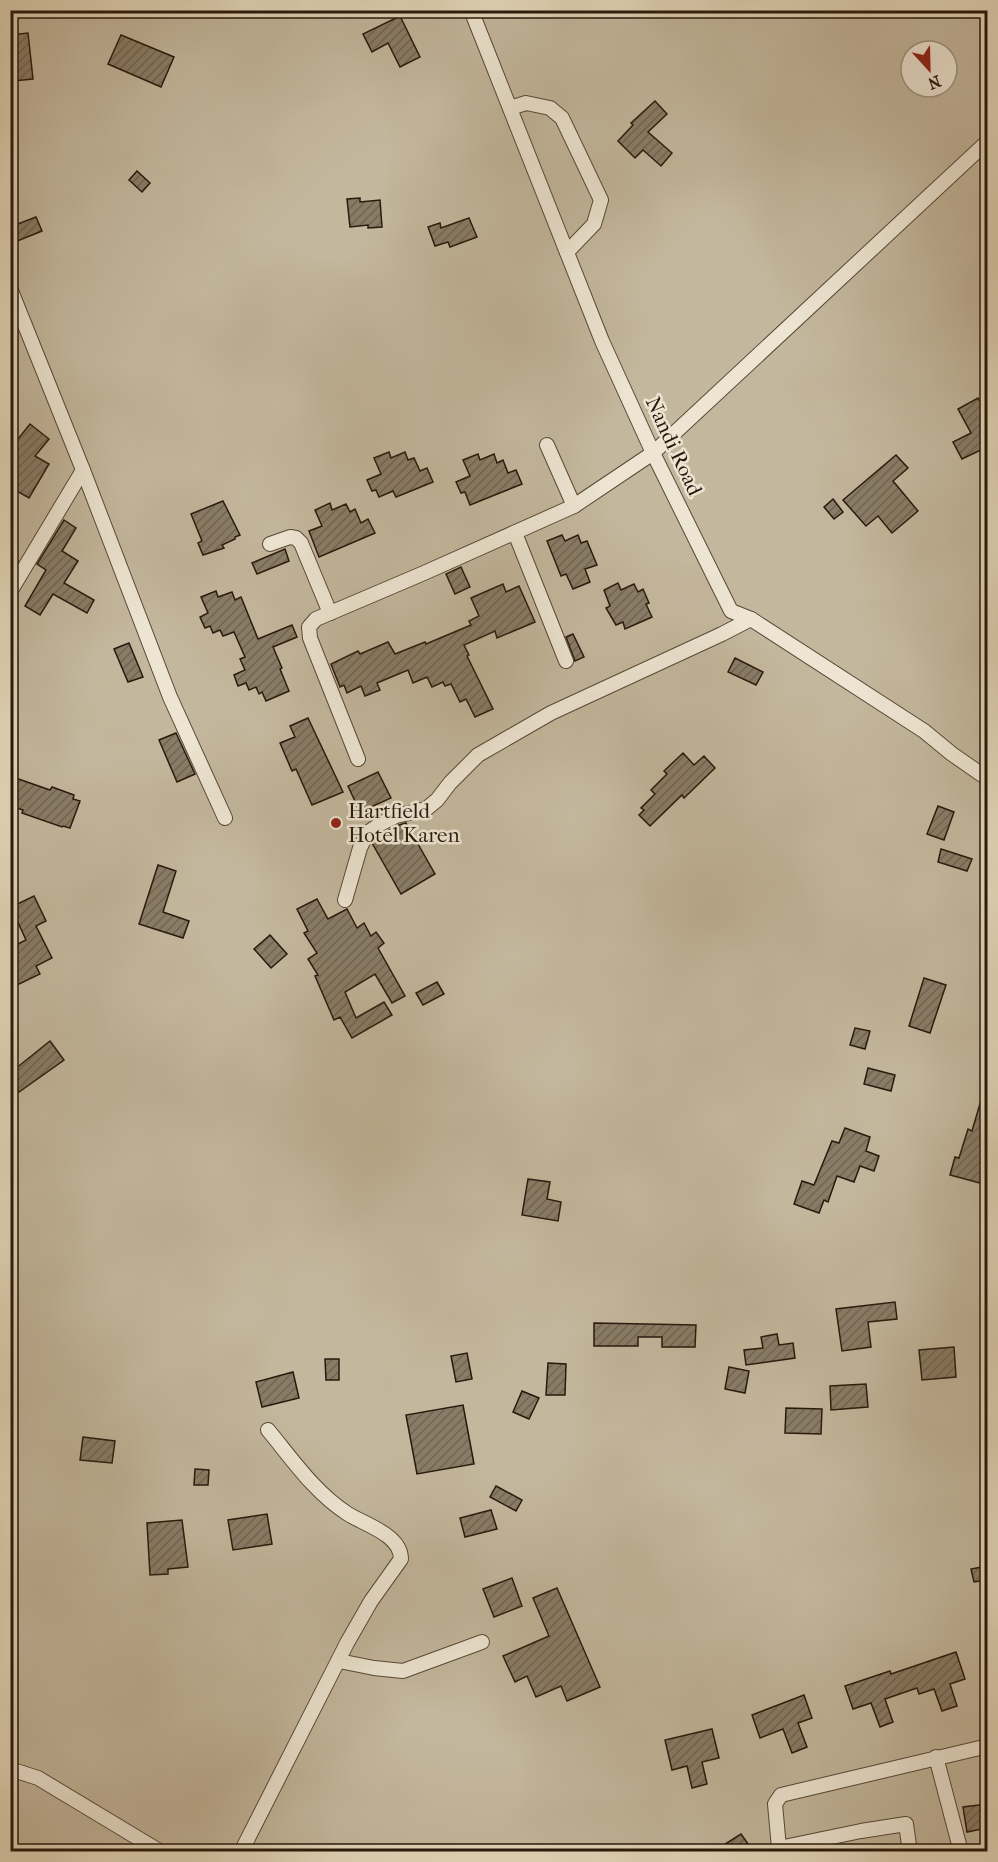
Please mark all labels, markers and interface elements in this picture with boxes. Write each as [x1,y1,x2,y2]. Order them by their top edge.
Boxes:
north arrow [899,39,959,99]
text: N [924,71,944,94]
street label: Nandi Road [641,393,708,500]
place label: Hartfield Hotel Karen [348,799,460,847]
marker: Hartfield Hotel Karen [329,816,343,830]

